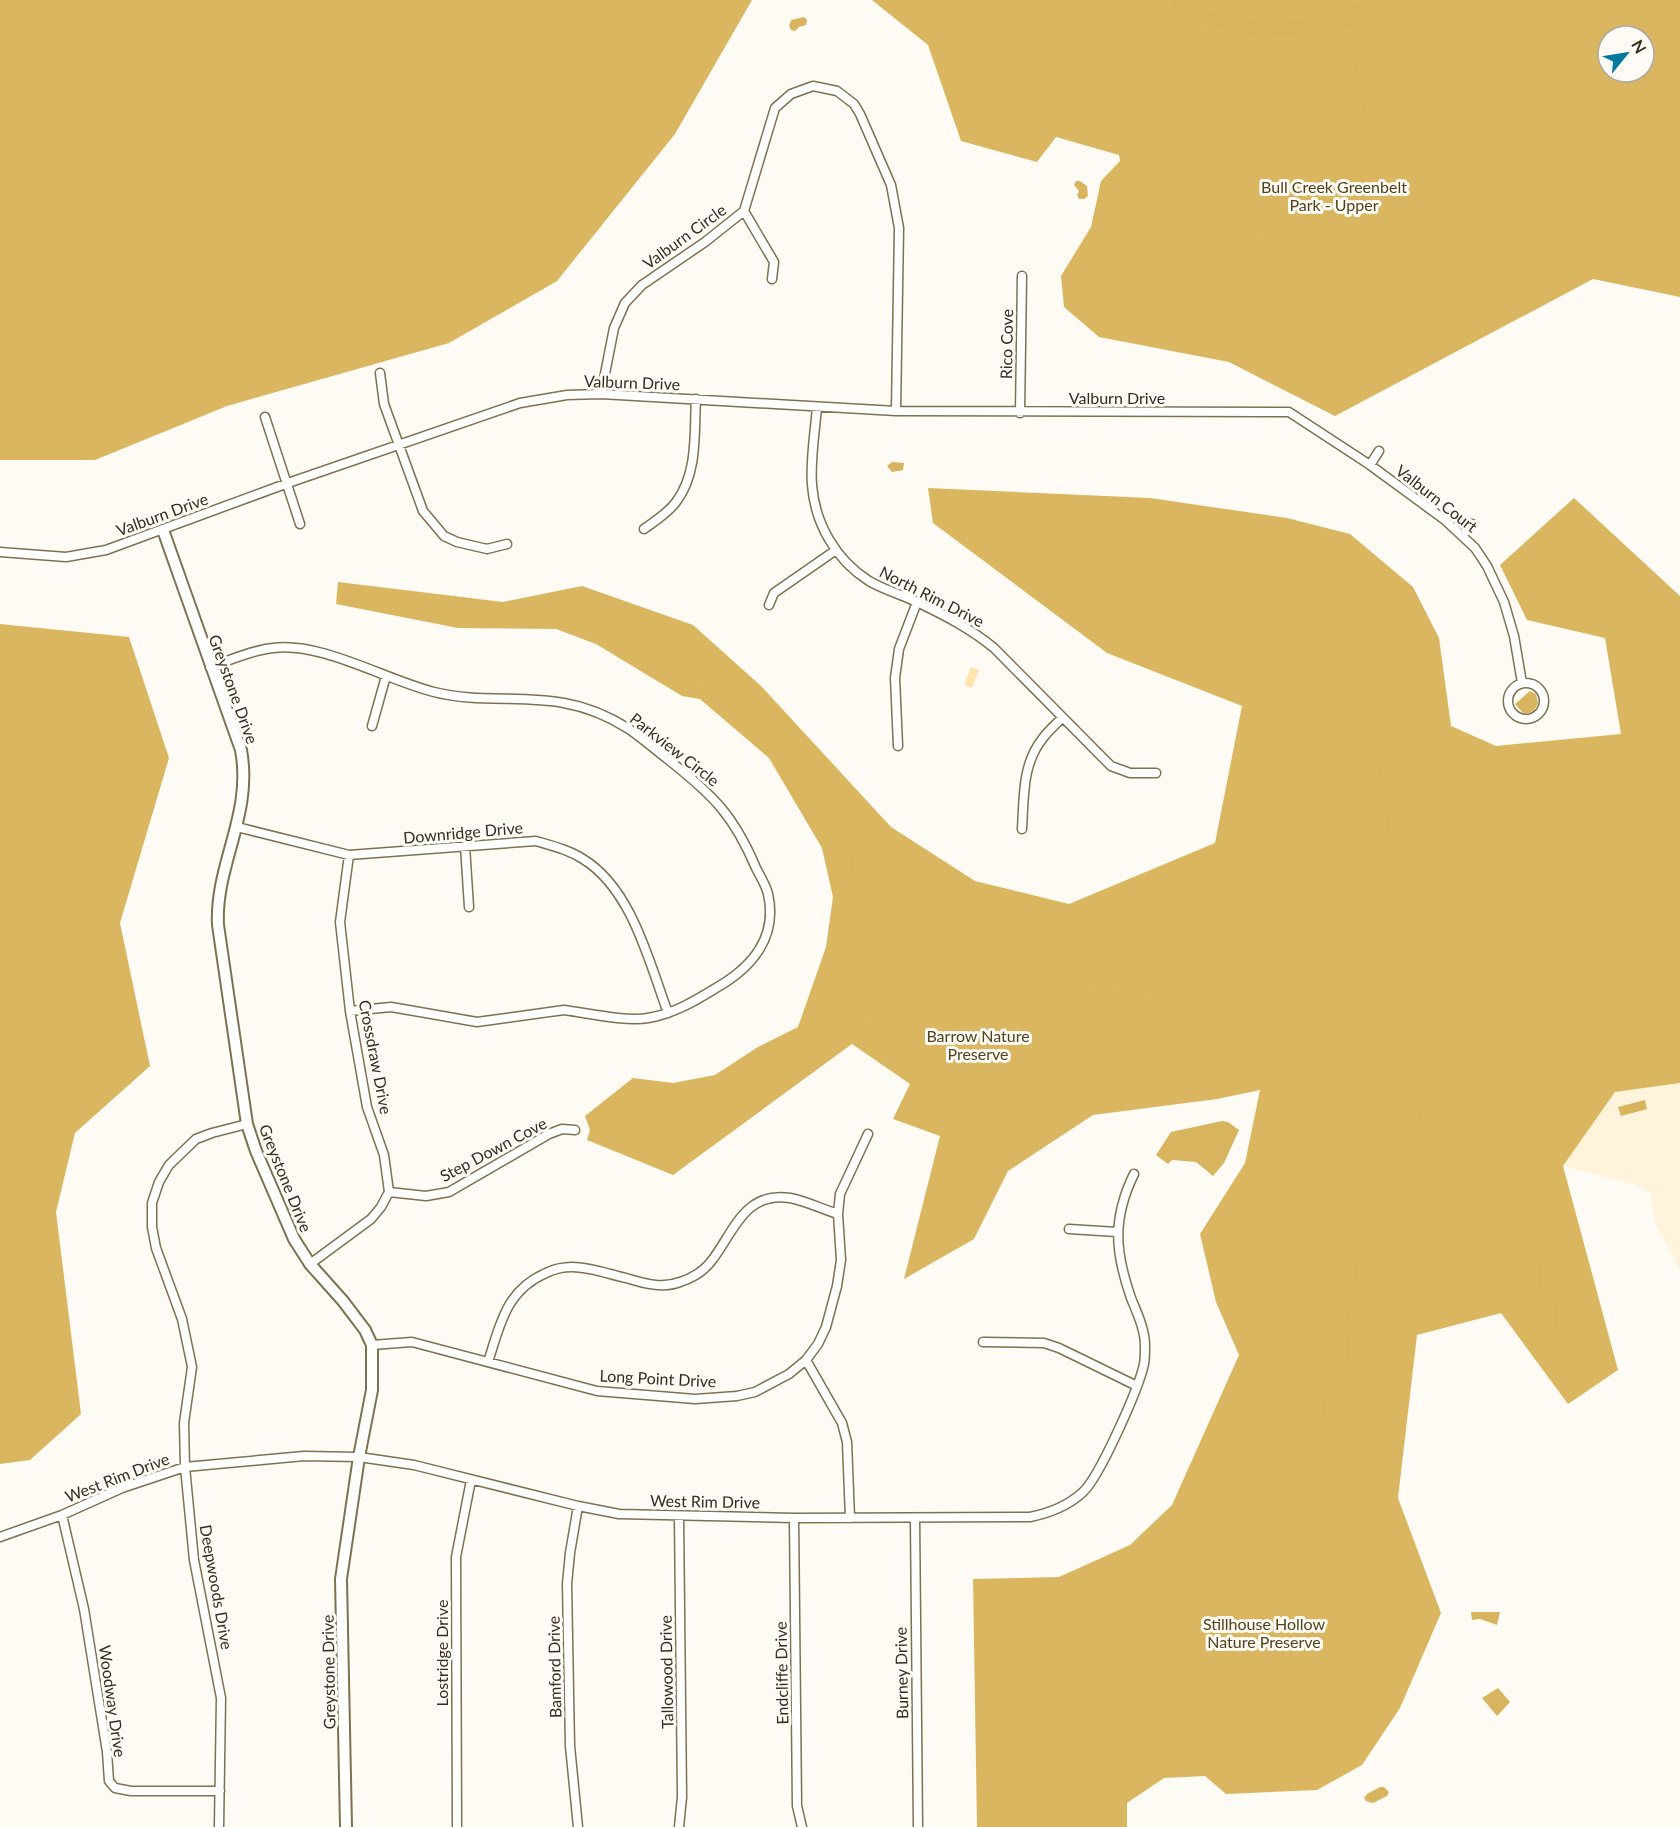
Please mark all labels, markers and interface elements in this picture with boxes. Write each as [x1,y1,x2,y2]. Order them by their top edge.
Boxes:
north arrow [1596,24,1656,84]
text: N [1628,36,1651,56]
park label: Bull Creek Greenbelt Park - Upper [1261,177,1407,214]
street label: Valburn Circle [639,200,729,272]
street label: Rico Cove [996,309,1016,379]
street label: Valburn Drive [584,371,680,393]
street label: Valburn Drive [1069,388,1165,407]
street label: Valburn Court [1392,460,1482,536]
street label: Valburn Drive [114,489,210,539]
street label: North Rim Drive [877,561,987,631]
street label: Greystone Drive [205,632,263,746]
street label: Parkview Circle [627,708,723,790]
street label: Downridge Drive [402,817,524,847]
street label: Crossdraw Drive [356,998,396,1116]
park label: Barrow Nature Preserve [926,1026,1030,1063]
street label: Step Down Cove [436,1113,550,1185]
street label: Greystone Drive [256,1121,316,1235]
street label: Long Point Drive [599,1365,717,1391]
street label: West Rim Drive [62,1448,172,1506]
street label: West Rim Drive [650,1491,760,1511]
street label: Deepwoods Drive [197,1523,237,1651]
street label: Lostridge Drive [432,1600,451,1706]
street label: Greystone Drive [318,1614,338,1730]
park label: Stillhouse Hollow Nature Preserve [1203,1614,1326,1651]
street label: Tallowood Drive [656,1615,676,1729]
street label: Bamford Drive [544,1616,564,1718]
street label: Endcliffe Drive [771,1621,791,1725]
street label: Burney Drive [891,1627,911,1719]
street label: Woodway Drive [96,1644,130,1758]

